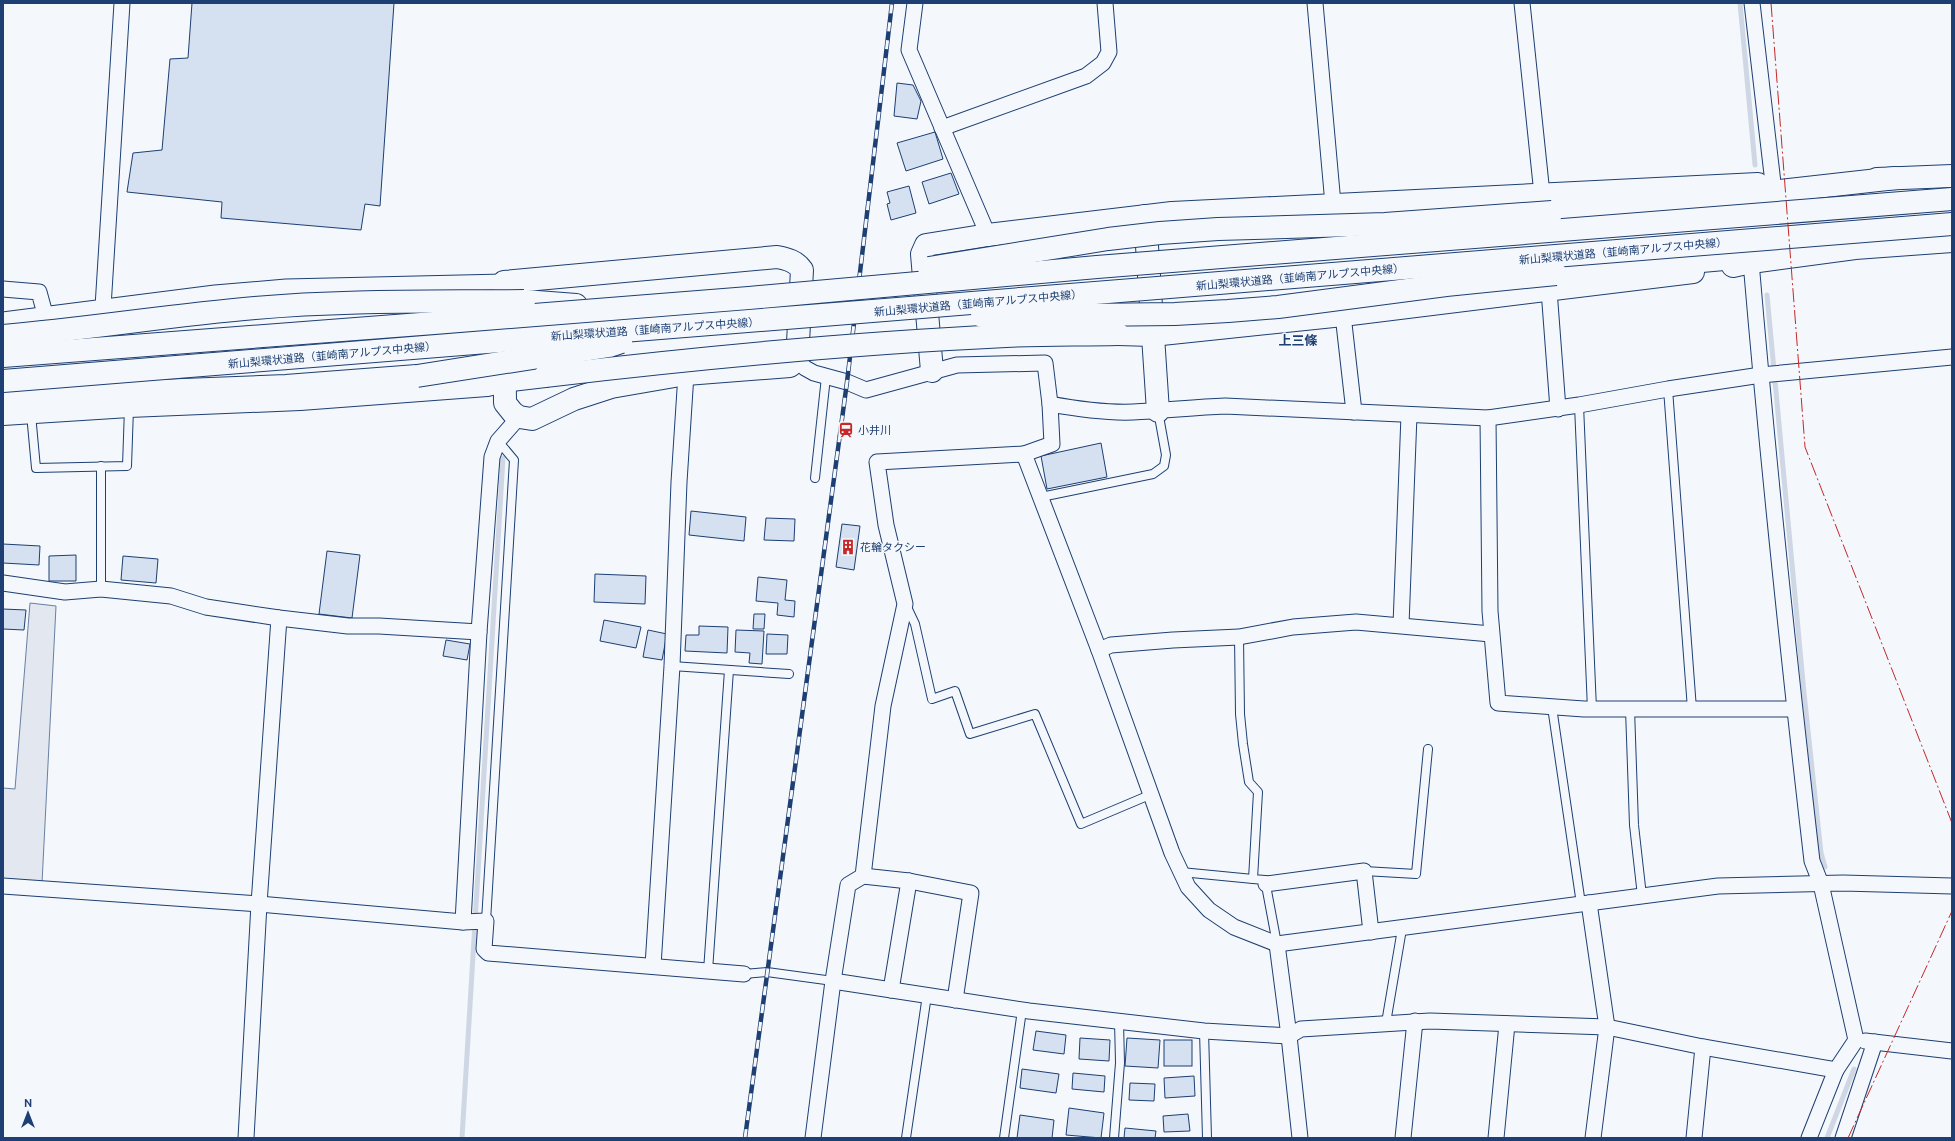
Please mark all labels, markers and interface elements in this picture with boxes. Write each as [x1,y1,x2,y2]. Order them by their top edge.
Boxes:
street label: 新山梨環状道路（韮崎南アルプス中央線） [1518,236,1728,266]
street label: 新山梨環状道路（韮崎南アルプス中央線） [1195,262,1405,292]
street label: 新山梨環状道路（韮崎南アルプス中央線） [873,288,1083,318]
street label: 新山梨環状道路（韮崎南アルプス中央線） [550,316,760,342]
district label: 上三條 [1278,333,1318,347]
street label: 新山梨環状道路（韮崎南アルプス中央線） [227,340,437,370]
station icon: 小井川 [837,421,855,439]
place label: 小井川 [858,424,891,436]
building icon: 花輪タクシー [839,538,857,556]
place label: 花輪タクシー [860,541,926,553]
north arrow [8,1093,48,1133]
text: N [24,1097,32,1109]

